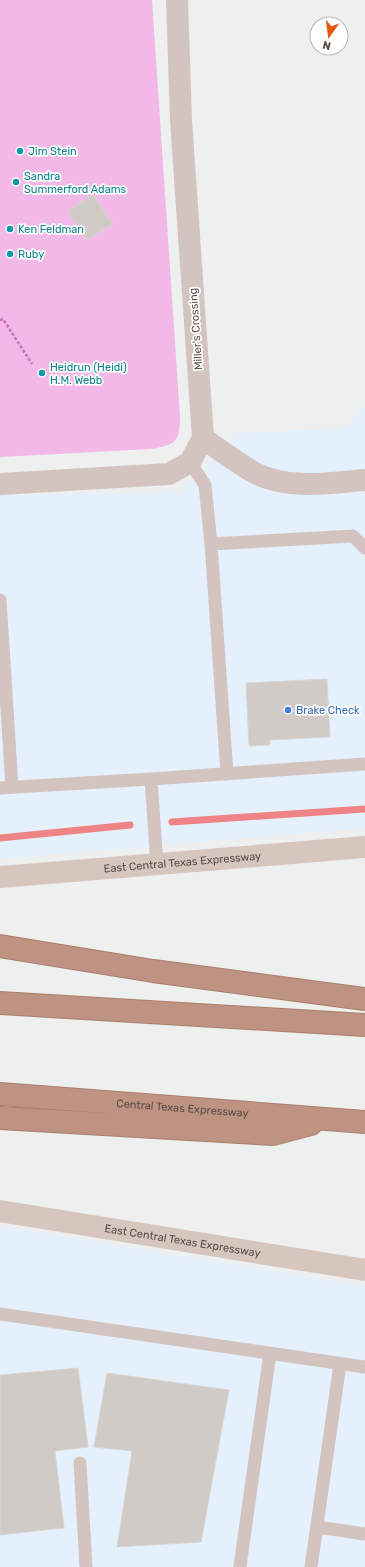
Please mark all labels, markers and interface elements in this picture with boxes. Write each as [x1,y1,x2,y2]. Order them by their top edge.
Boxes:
north arrow [309,16,349,56]
text: N [321,38,332,52]
place label: Jim Stein [28,145,77,158]
marker: Jim Stein [15,146,25,156]
place label: Sandra Summerford Adams [24,170,127,196]
marker: Sandra Summerford Adams [11,177,21,187]
place label: Ken Feldman [18,223,84,236]
marker: Ken Feldman [5,224,15,234]
place label: Ruby [18,248,44,261]
marker: Ruby [5,249,15,259]
street label: Miller's Crossing [187,287,205,371]
place label: Heidrun (Heidi) H.M. Webb [50,361,127,387]
marker: Heidrun (Heidi) H.M. Webb [37,368,47,378]
place label: Brake Check [296,704,360,717]
marker: Brake Check [283,705,293,715]
street label: East Central Texas Expressway [103,849,262,875]
street label: Central Texas Expressway [116,1096,249,1120]
street label: East Central Texas Expressway [104,1222,262,1260]

